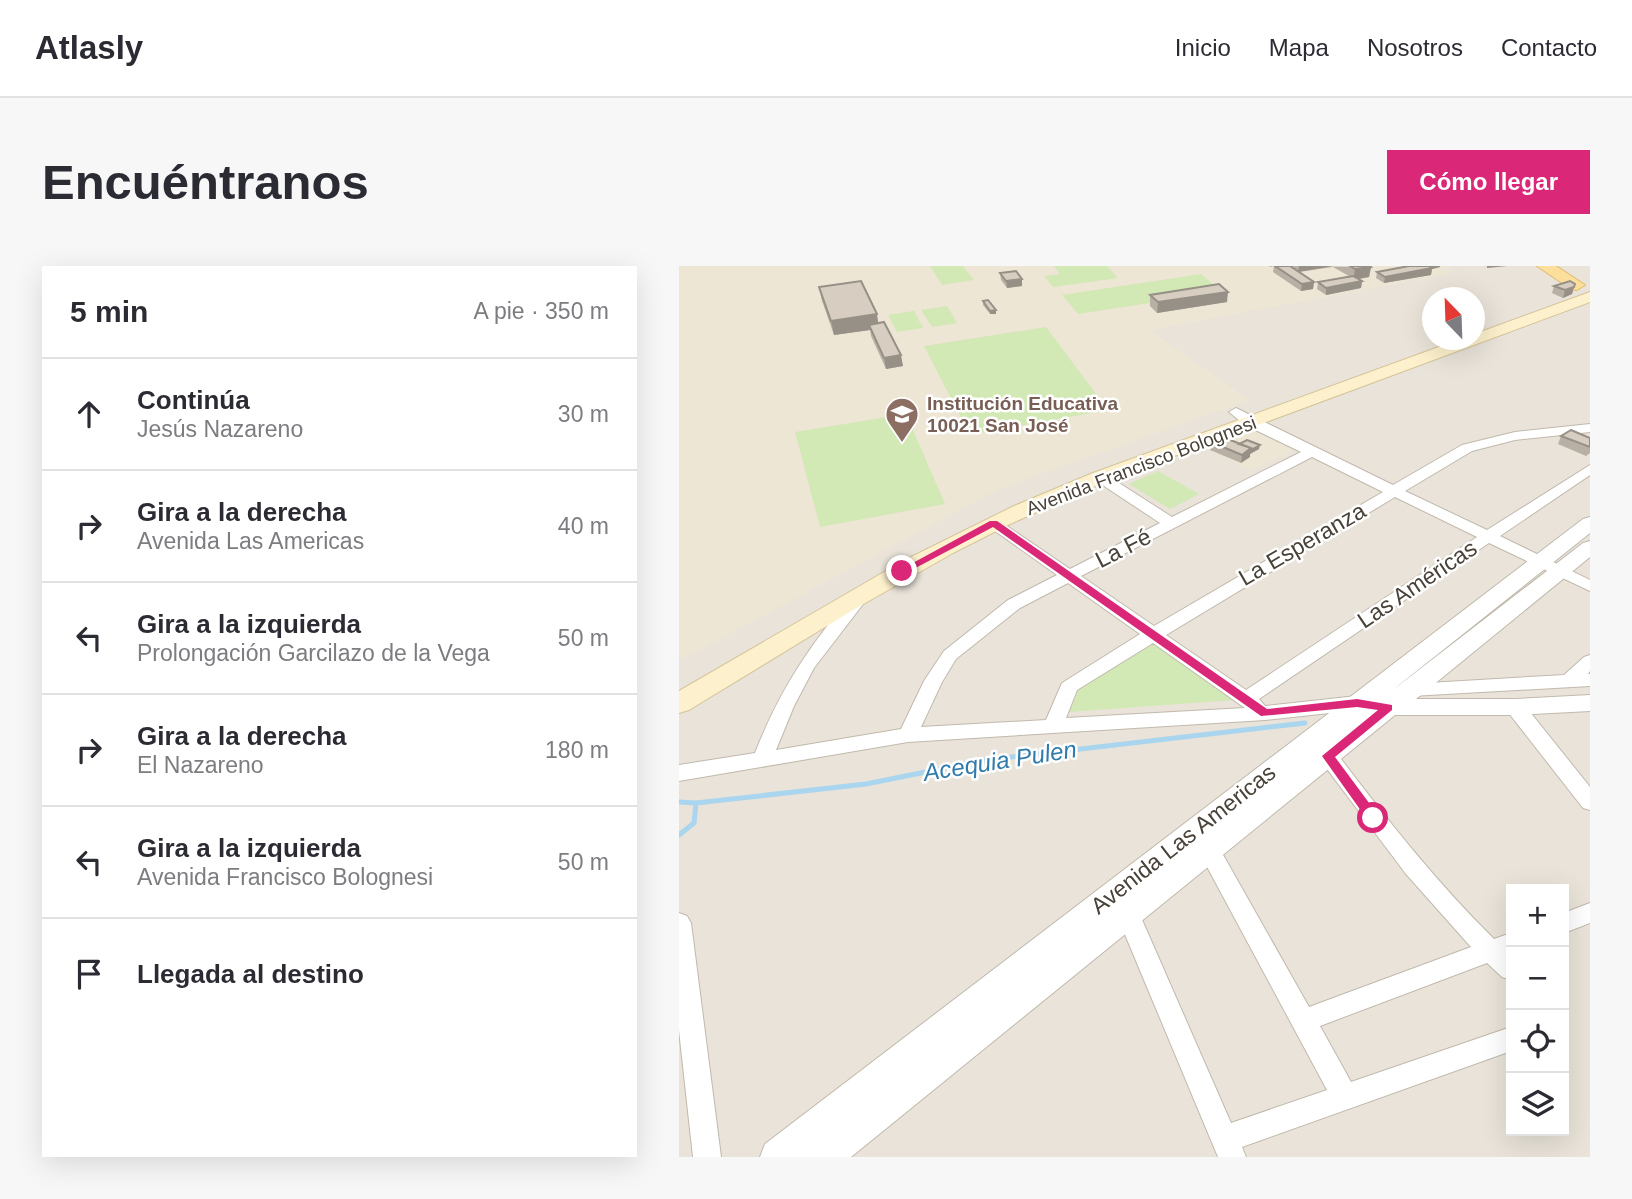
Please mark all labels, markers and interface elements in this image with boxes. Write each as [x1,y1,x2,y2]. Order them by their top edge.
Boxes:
text: Atlasly [35,29,143,66]
text: Inicio [1175,34,1231,61]
text: Mapa [1269,34,1329,61]
text: Nosotros [1367,34,1463,61]
text: Contacto [1501,34,1597,61]
button: Cómo llegar [1387,150,1590,214]
text: Encuéntranos [42,155,369,209]
north arrow [1422,287,1485,350]
text: 5 min [70,295,148,328]
text: A pie · 350 m [473,298,609,324]
text: Continúa [137,385,250,415]
place label: Institución Educativa 10021 San José [927,393,1119,436]
icon: ahead [70,395,108,433]
school or university icon: Institución Educativa 10021 San José [883,395,921,444]
text: 30 m [558,401,609,427]
street label: Avenida Francisco Bolognesi [1023,412,1259,519]
text: Jesús Nazareno [137,416,303,442]
text: Gira a la derecha [137,497,347,527]
street label: La Esperanza [1234,497,1370,591]
icon: right [70,507,108,545]
text: 40 m [558,513,609,539]
street label: La Fé [1091,523,1155,573]
text: Avenida Las Americas [137,528,364,554]
street label: Las Américas [1353,535,1481,633]
route end [886,555,917,586]
text: Gira a la izquierda [137,609,361,639]
icon: left [70,619,108,657]
text: 50 m [558,625,609,651]
text: Prolongación Garcilazo de la Vega [137,640,490,666]
text: Gira a la derecha [137,721,347,751]
icon: right [70,731,108,769]
water label: Acequia Pulen [919,735,1078,786]
text: 180 m [545,737,609,763]
text: El Nazareno [137,752,264,778]
street label: Avenida Las Americas [1085,759,1281,919]
route start [1357,802,1388,833]
text: Gira a la izquierda [137,833,361,863]
icon: left [70,843,108,881]
text: 50 m [558,849,609,875]
text: Avenida Francisco Bolognesi [137,864,433,890]
map controls [1506,884,1569,1136]
button: + [1506,884,1569,947]
button: − [1506,947,1569,1010]
icon: arrive [70,955,108,993]
text: Llegada al destino [137,959,364,989]
button: locate [1506,1010,1569,1073]
button: layers [1506,1073,1569,1136]

